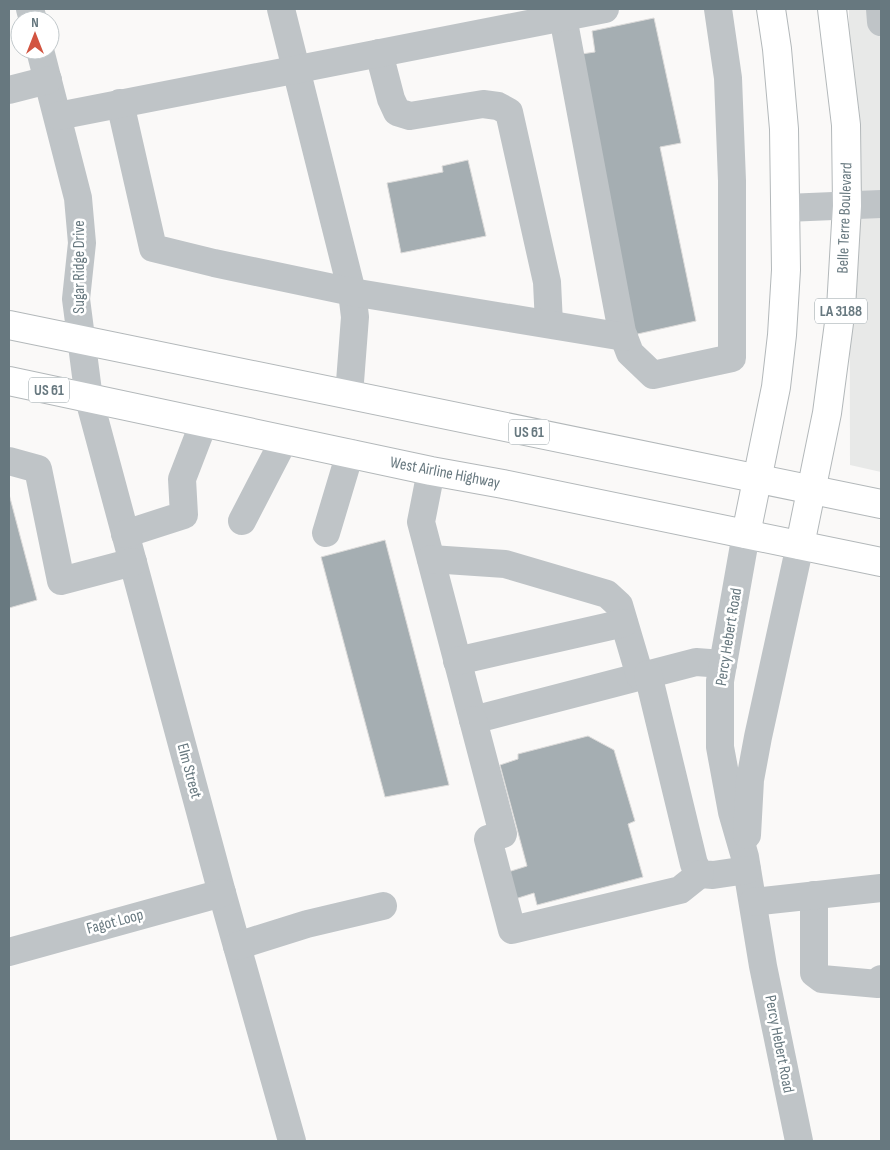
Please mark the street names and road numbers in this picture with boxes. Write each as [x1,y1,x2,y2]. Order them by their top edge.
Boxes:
street label: Belle Terre Boulevard [834,162,856,274]
street label: Sugar Ridge Drive [70,220,89,314]
road number: LA 3188 [815,298,867,324]
road number: US 61 [29,378,69,402]
road number: US 61 [509,420,549,444]
street label: West Airline Highway [388,453,502,493]
street label: Percy Hebert Road [712,587,746,687]
street label: Elm Street [173,741,205,801]
street label: Fagot Loop [85,905,145,939]
street label: Percy Hebert Road [760,994,798,1094]

